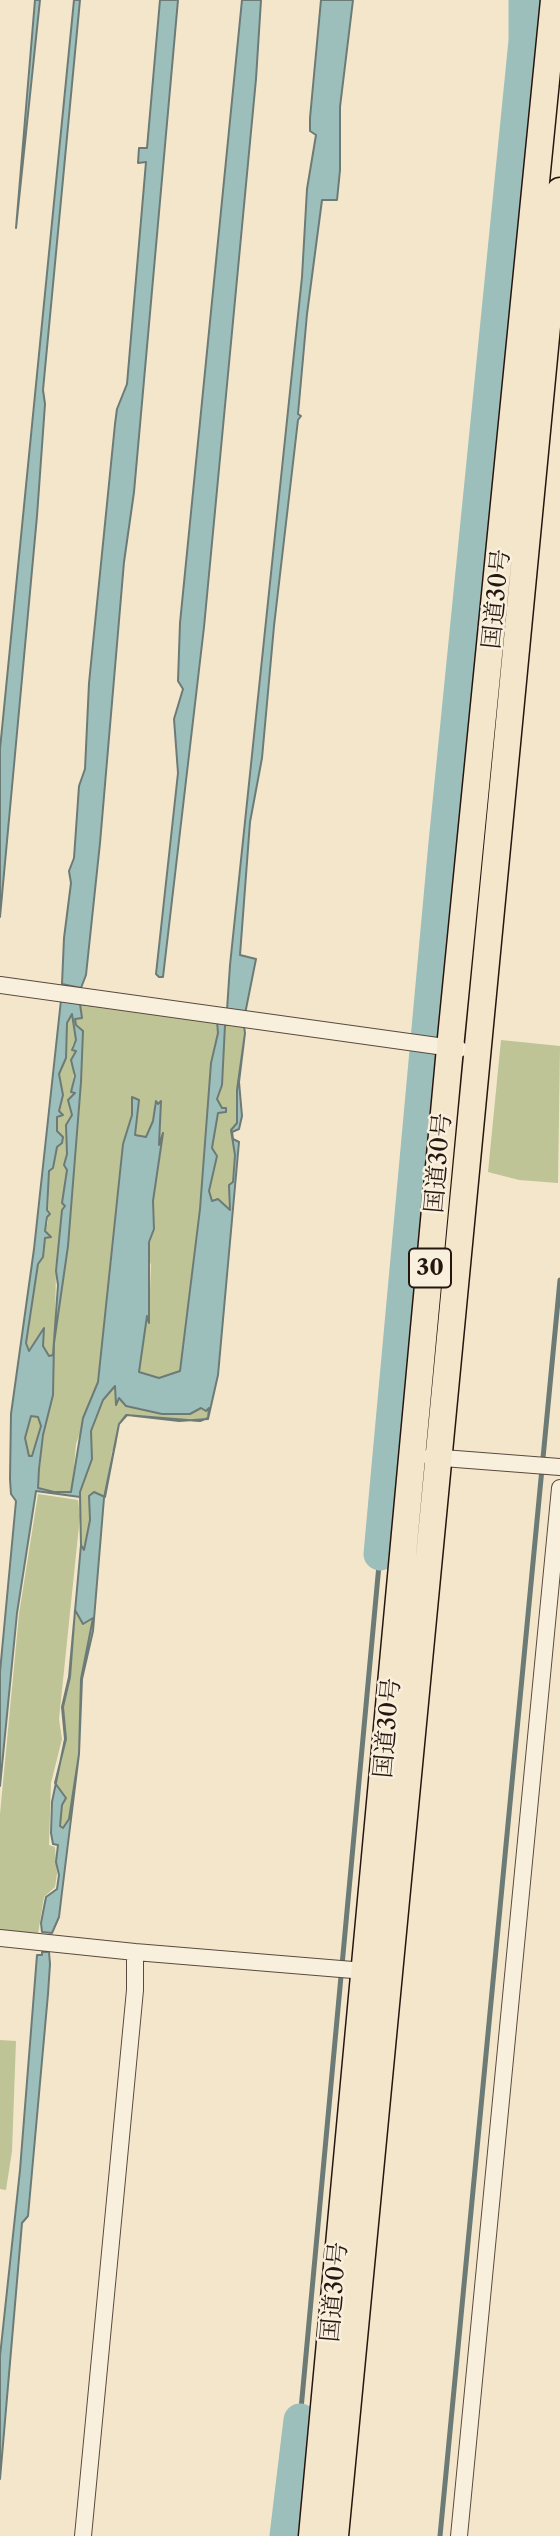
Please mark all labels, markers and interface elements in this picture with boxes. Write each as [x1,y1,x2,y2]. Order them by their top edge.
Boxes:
street label: 国道30号 [477,548,517,650]
street label: 国道30号 [420,1112,458,1214]
road number: 30 [409,1248,451,1288]
street label: 国道30号 [369,1677,407,1779]
street label: 国道30号 [316,2241,354,2343]

